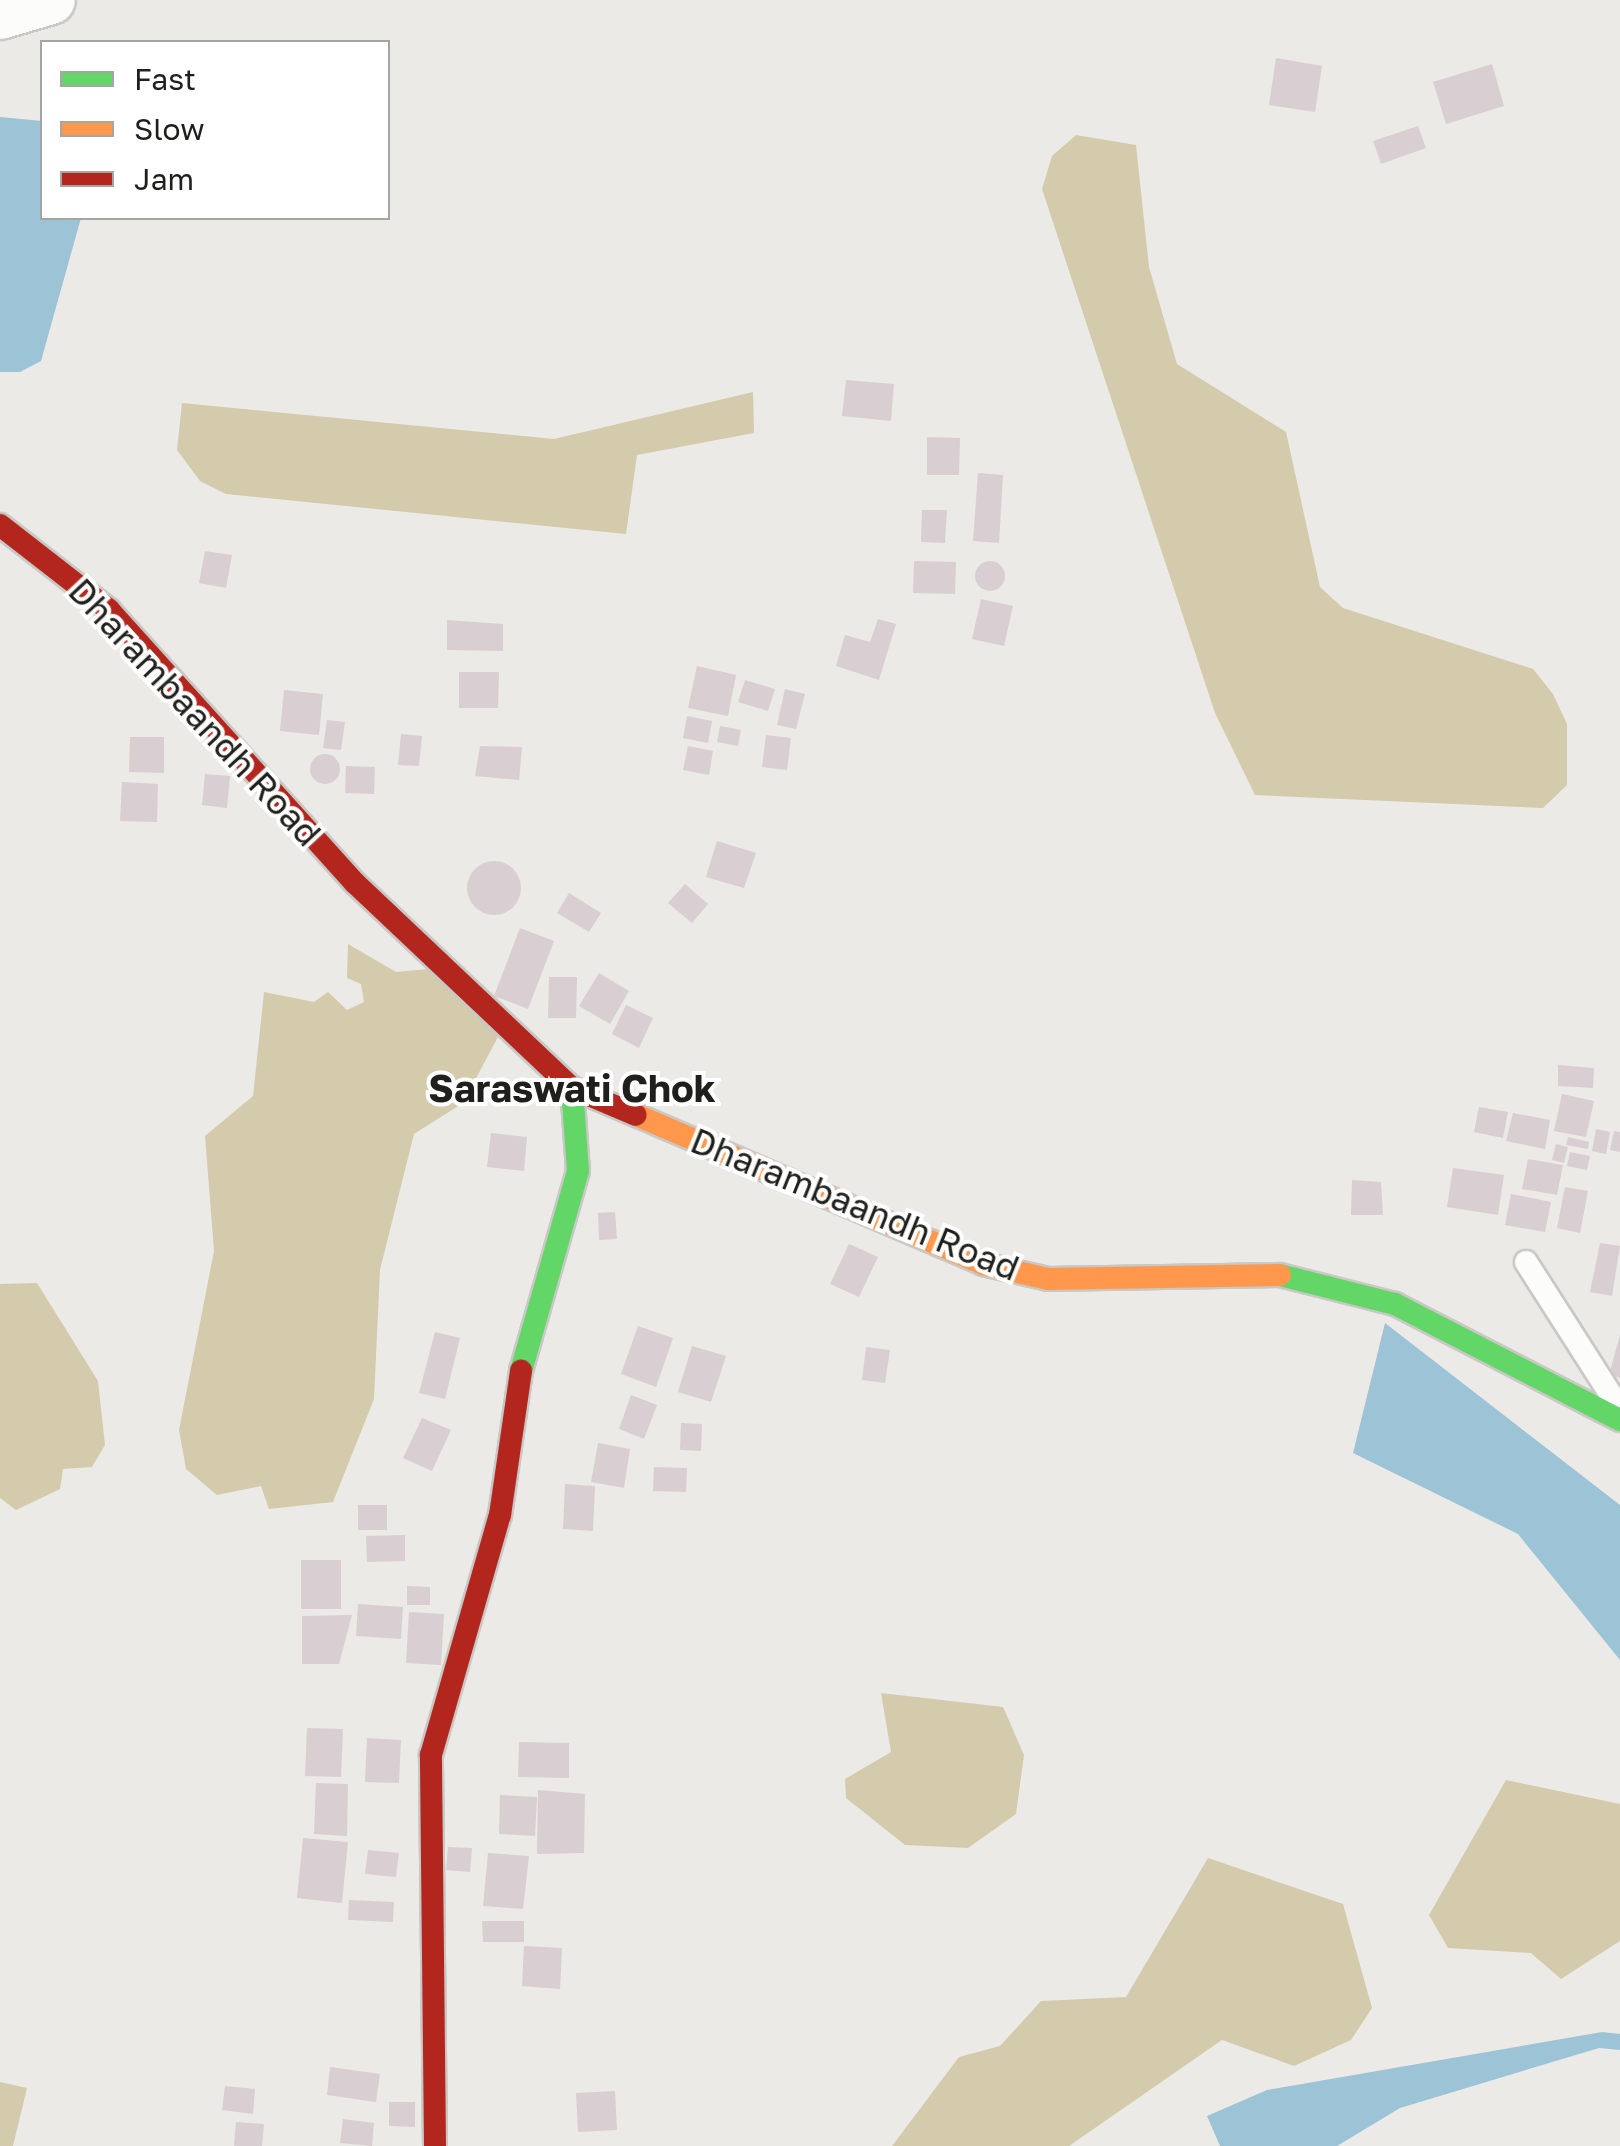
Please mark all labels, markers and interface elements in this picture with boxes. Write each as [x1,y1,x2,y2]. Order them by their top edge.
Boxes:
legend [40,40,390,220]
text: Fast [134,61,196,97]
text: Slow [134,111,205,147]
text: Jam [134,161,194,197]
street label: Dharambaandh Road [60,570,330,854]
district label: Saraswati Chok [428,1065,716,1111]
street label: Dharambaandh Road [685,1119,1025,1289]

